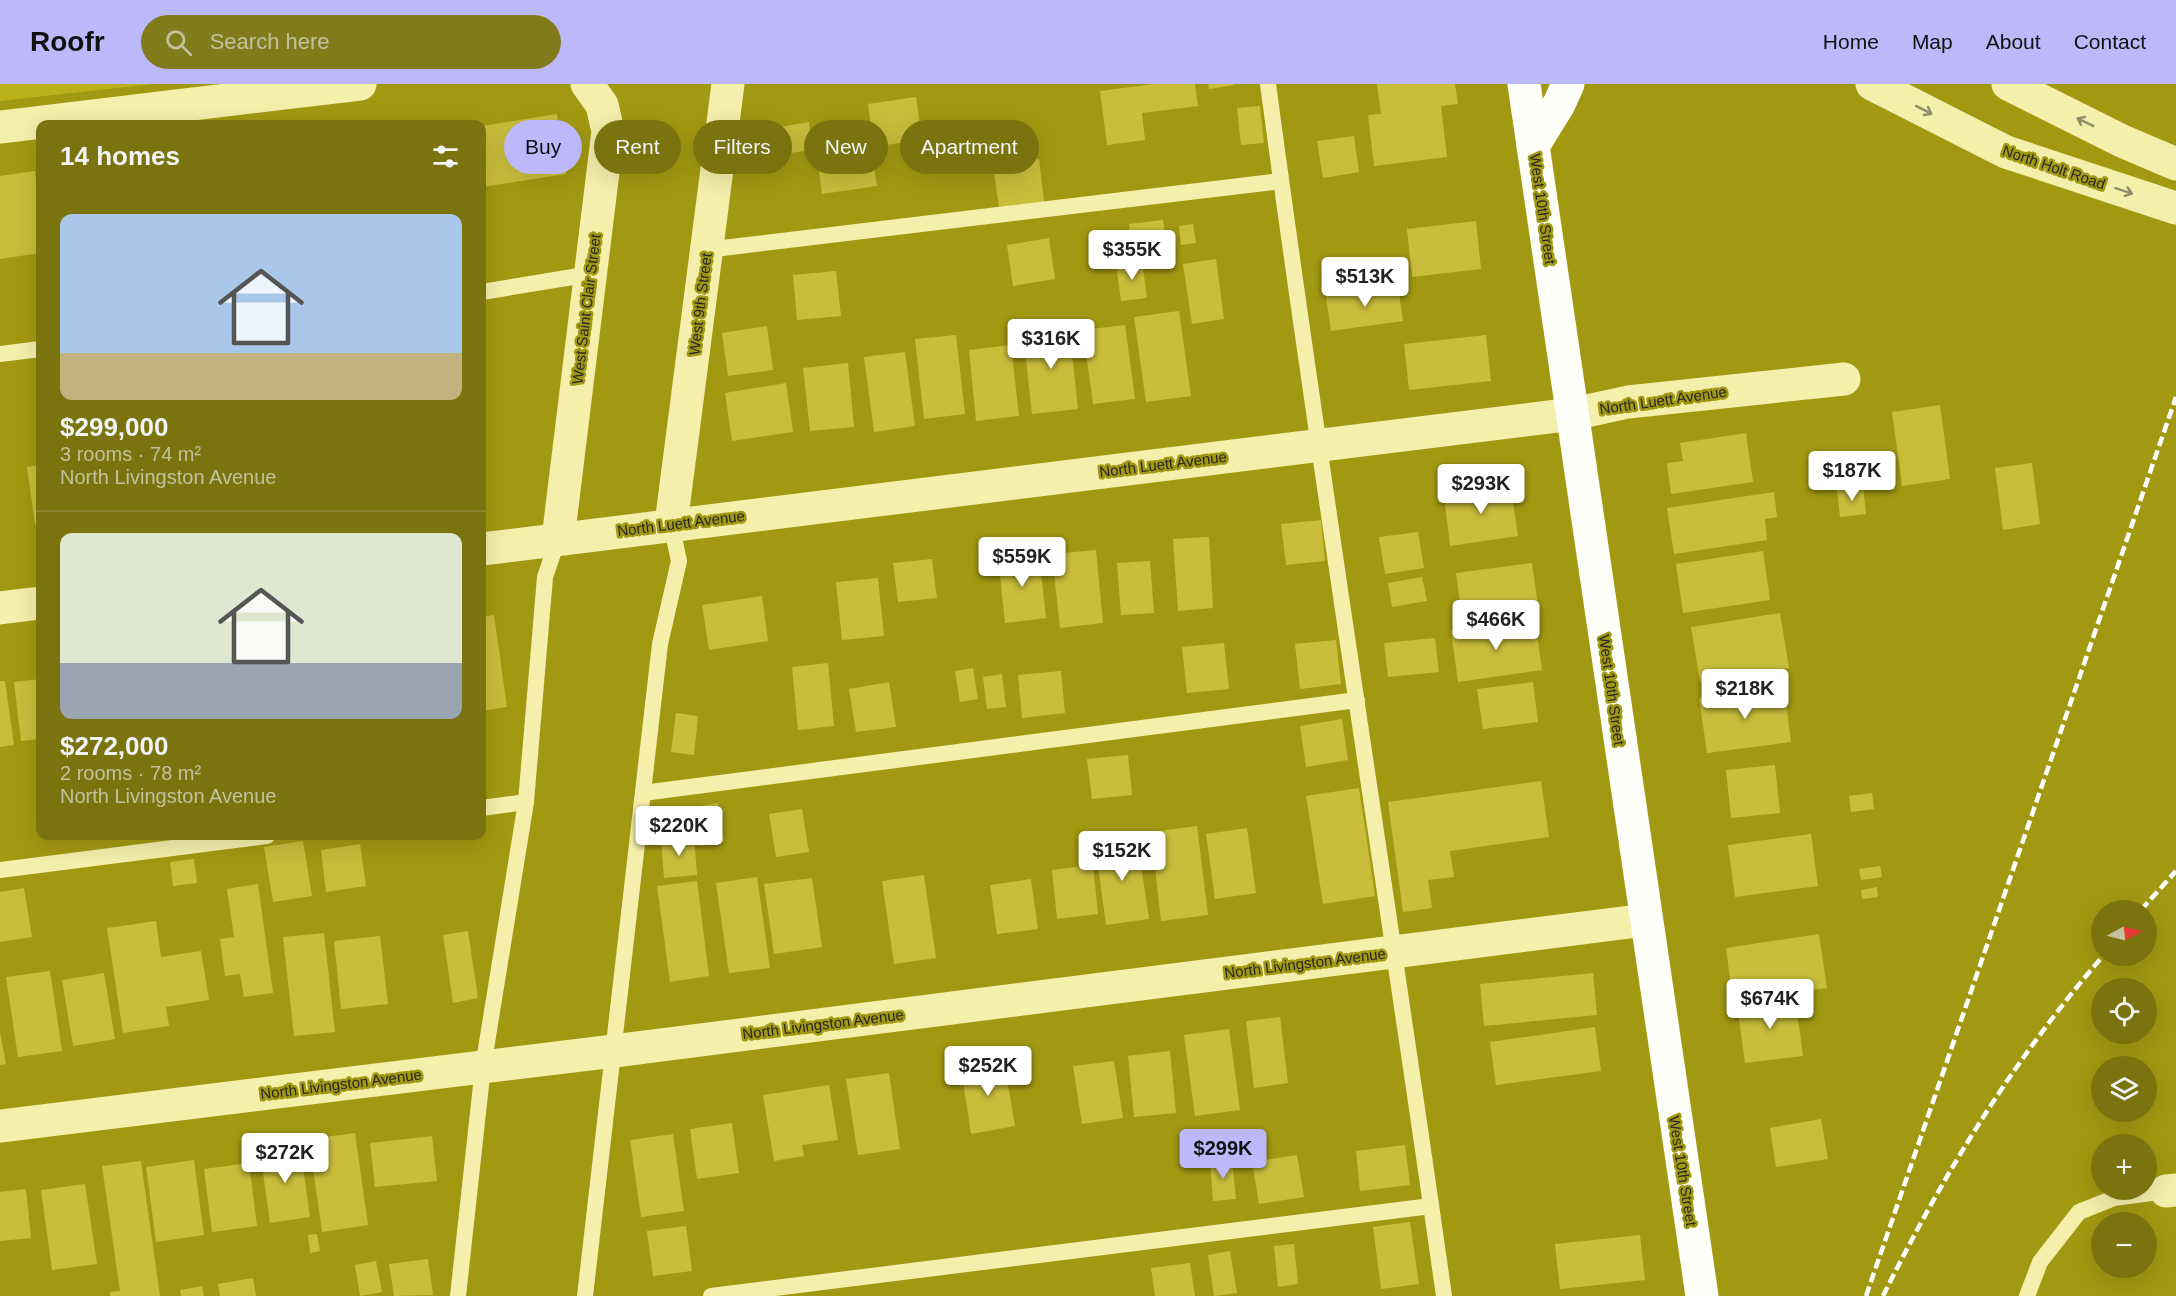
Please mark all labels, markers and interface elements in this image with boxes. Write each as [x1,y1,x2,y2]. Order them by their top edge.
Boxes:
search box [141,15,561,69]
text: Roofr [30,26,105,57]
icon: search [162,26,195,59]
text: Search here [210,29,330,54]
text: Home [1823,30,1879,53]
text: Map [1912,30,1953,53]
text: About [1986,30,2041,53]
text: Contact [2074,30,2146,53]
one-way arrow [1914,105,1932,117]
one-way arrow [2076,116,2094,128]
chip: Buy [504,120,582,174]
chip: Rent [594,120,681,174]
chip: Filters [693,120,792,174]
chip: New [804,120,888,174]
chip: Apartment [900,120,1039,174]
icon: filters [429,140,462,173]
text: 14 homes [60,141,180,171]
street label: North Holt Road [2000,141,2108,193]
street label: West 10th Street [1527,153,1559,266]
one-way arrow [2114,186,2133,197]
pin: $355K [1090,230,1174,281]
street label: West Saint Clair Street [568,232,604,385]
text: $355K [1103,238,1161,260]
street label: West 9th Street [685,251,715,356]
icon: home [207,253,315,361]
pin: $513K [1323,257,1407,308]
text: $513K [1336,265,1394,287]
pin: $316K [1009,319,1093,370]
text: $316K [1022,327,1080,349]
street label: North Luett Avenue [1598,383,1728,417]
text: $299,000 [60,412,168,442]
text: 3 rooms · 74 m² [60,443,201,465]
street label: North Luett Avenue [1098,448,1228,480]
pin: $187K [1810,451,1894,502]
text: $187K [1823,459,1881,481]
pin: $293K [1439,464,1523,515]
text: North Livingston Avenue [60,466,276,488]
text: $293K [1452,472,1510,494]
street label: North Luett Avenue [616,507,746,539]
pin: $559K [980,537,1064,588]
text: $559K [993,545,1051,567]
icon: home [207,572,315,680]
pin: $466K [1454,600,1538,651]
text: $466K [1467,608,1525,630]
street label: West 10th Street [1596,634,1628,747]
pin: $218K [1703,669,1787,720]
text: $218K [1716,677,1774,699]
text: $272,000 [60,731,168,761]
text: 2 rooms · 78 m² [60,762,201,784]
text: North Livingston Avenue [60,785,276,807]
pin: $220K [637,806,721,857]
text: $220K [650,814,708,836]
pin: $152K [1080,831,1164,882]
text: $152K [1093,839,1151,861]
north arrow [2091,900,2157,966]
map controls [2091,900,2157,1278]
street label: North Livingston Avenue [1223,945,1387,981]
button: locate [2091,978,2157,1044]
pin: $674K [1728,979,1812,1030]
text: $674K [1741,987,1799,1009]
street label: North Livingston Avenue [741,1006,905,1042]
pin: $252K [946,1046,1030,1097]
text: $252K [959,1054,1017,1076]
button: layers [2091,1056,2157,1122]
street label: North Livingston Avenue [259,1066,423,1102]
street label: West 10th Street [1666,1115,1700,1228]
pin: $299K [1181,1129,1265,1180]
pin: $272K [243,1133,327,1184]
button: + [2091,1134,2157,1200]
text: $299K [1194,1137,1252,1159]
text: $272K [256,1141,314,1163]
button: − [2091,1212,2157,1278]

